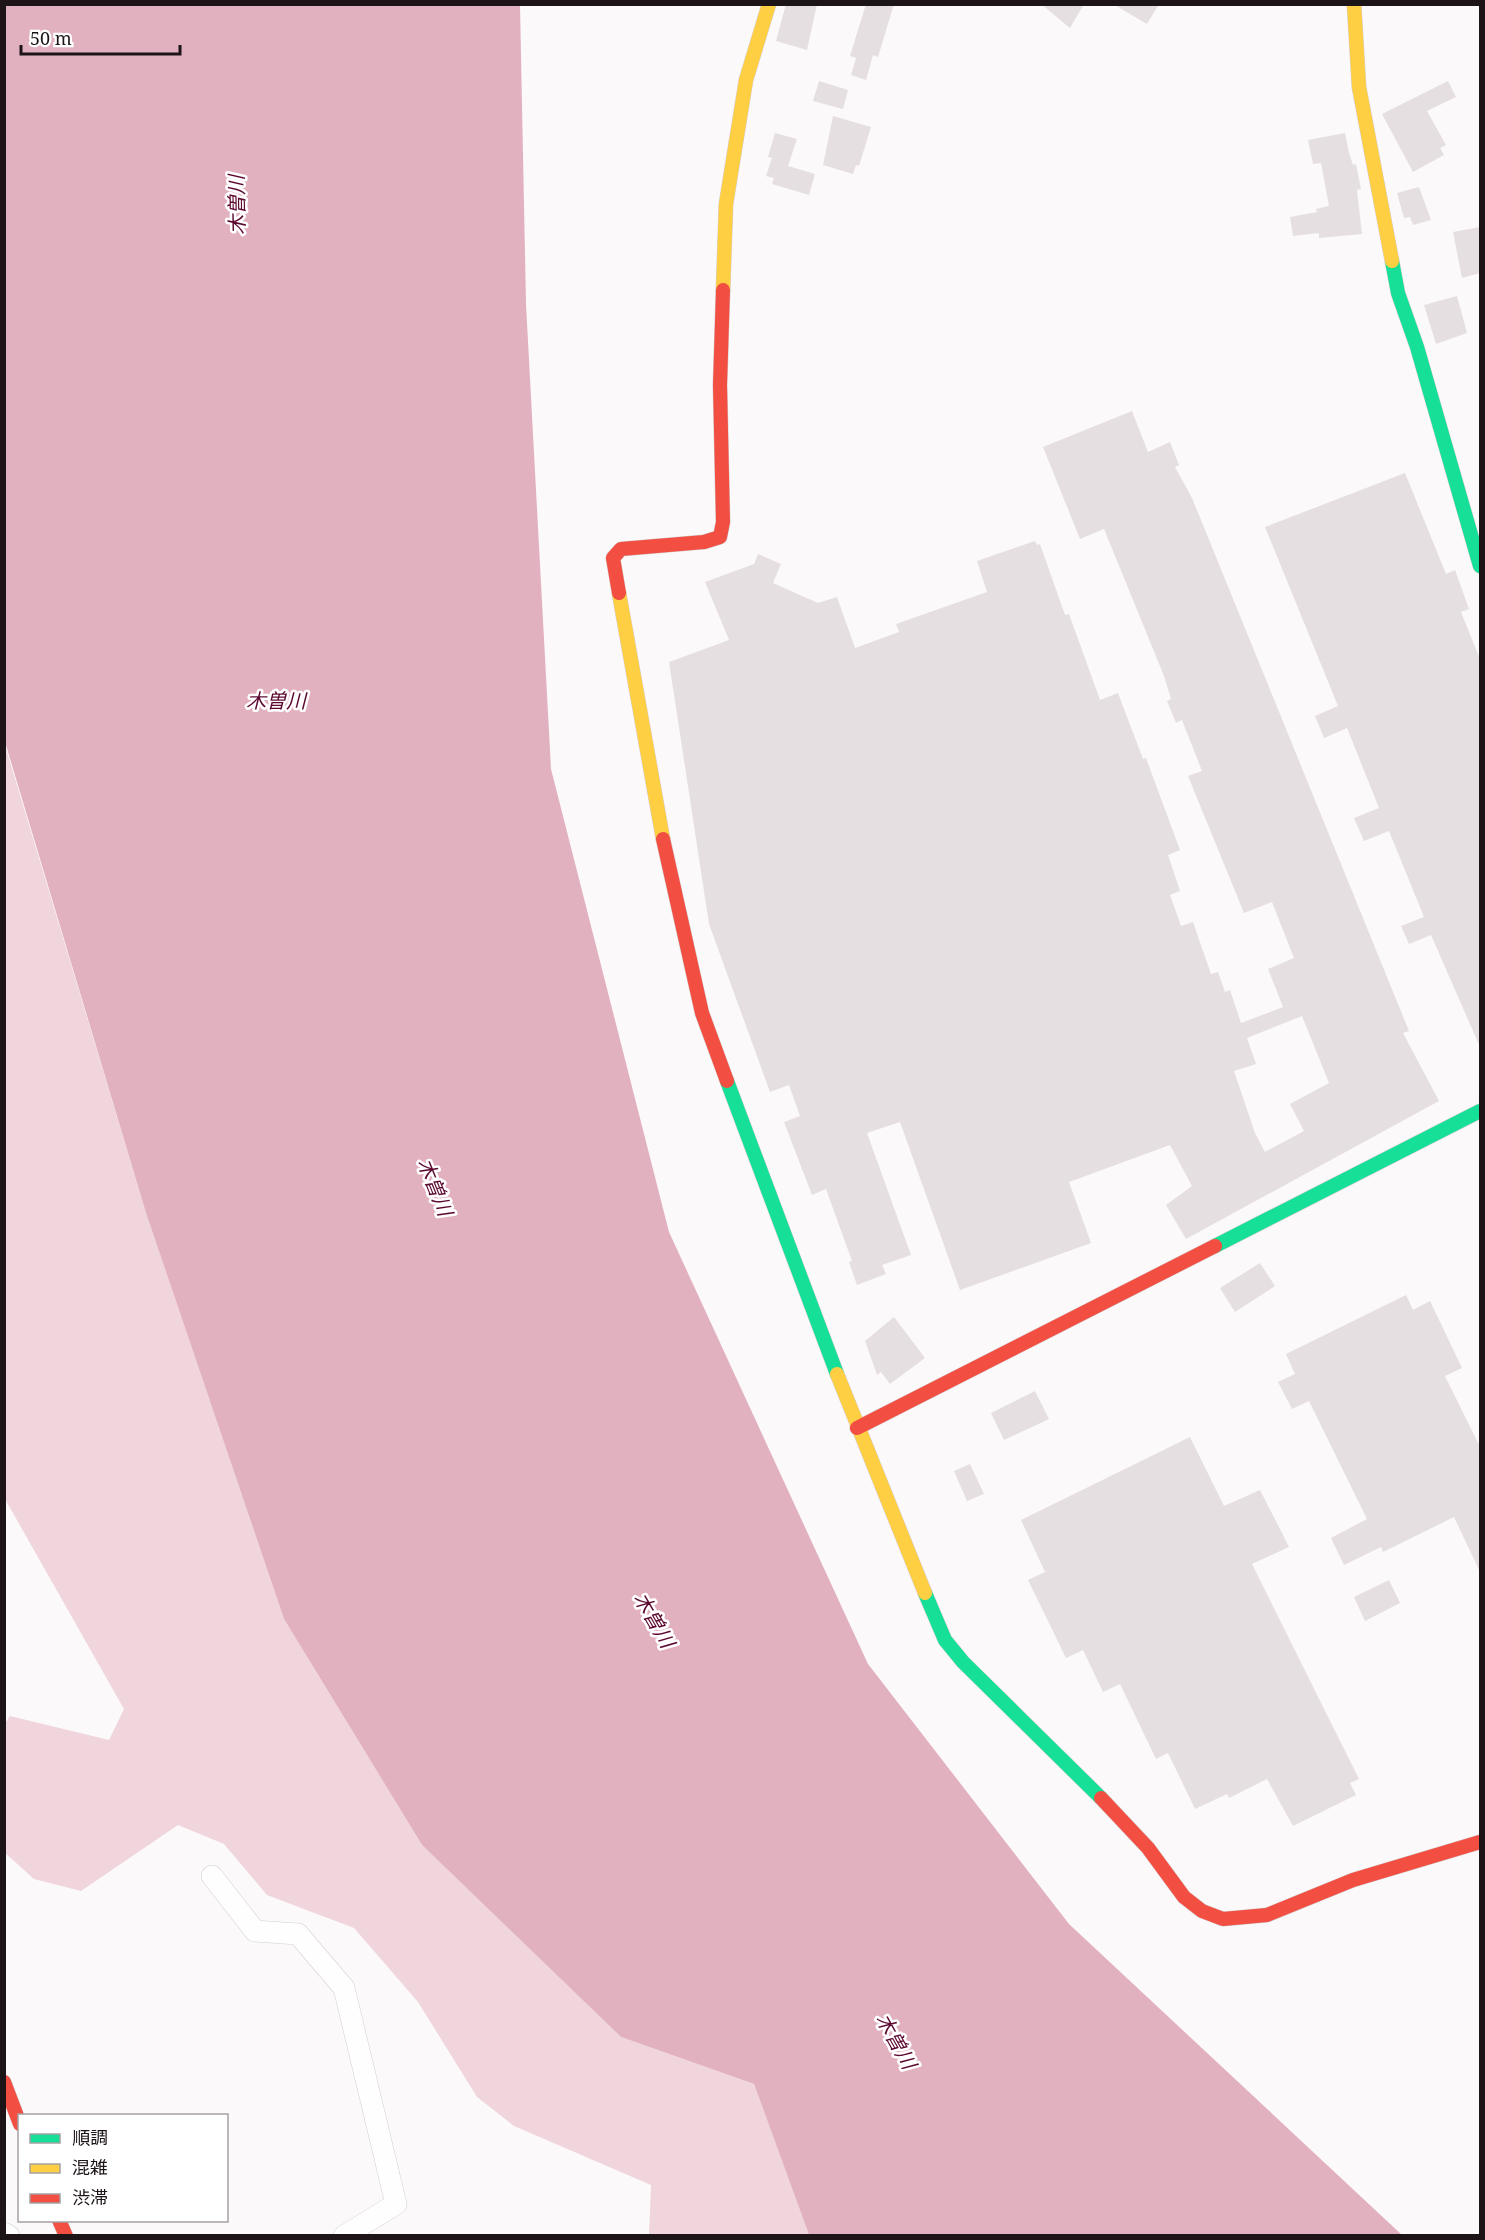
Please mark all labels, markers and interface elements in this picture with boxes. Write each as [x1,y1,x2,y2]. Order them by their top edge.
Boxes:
scale bar [21,18,180,56]
text: 50 m [30,26,72,50]
water label: 木曽川 [222,173,251,235]
water label: 木曽川 [246,687,308,714]
water label: 木曽川 [412,1154,460,1222]
water label: 木曽川 [628,1587,682,1654]
water label: 木曽川 [870,2008,924,2075]
legend [18,2114,228,2222]
text: 順調 [72,2125,108,2149]
text: 混雑 [72,2155,108,2179]
text: 渋滞 [72,2185,108,2209]

